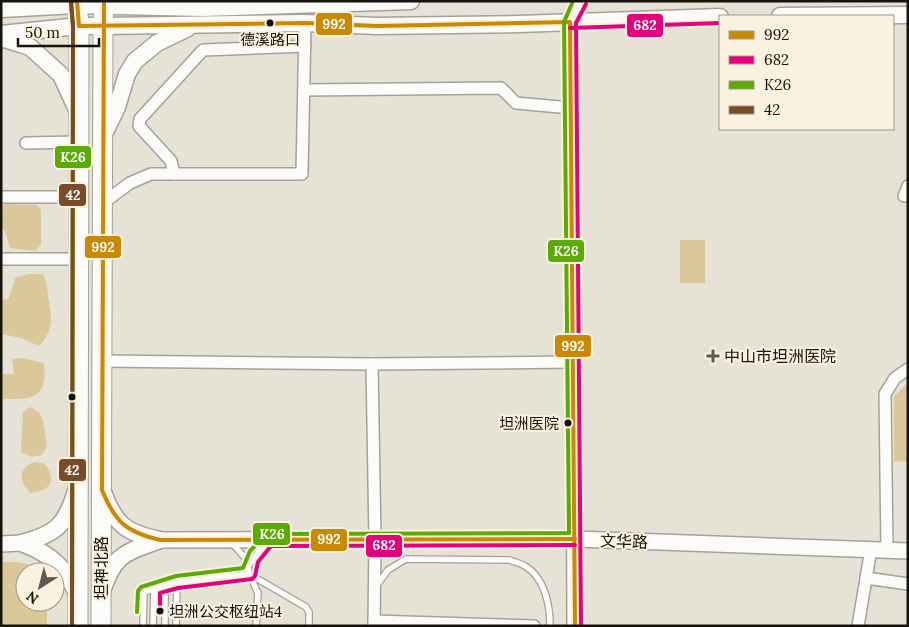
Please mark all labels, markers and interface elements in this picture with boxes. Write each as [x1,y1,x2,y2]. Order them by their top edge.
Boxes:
line badge: 992 [315,12,353,36]
line badge: 682 [626,13,664,38]
scale bar [18,15,99,47]
text: 992 [322,15,346,33]
legend [719,15,894,130]
text: 682 [633,16,657,34]
marker: 德溪路口 [265,18,275,28]
text: 50 m [25,23,60,42]
text: 992 [764,25,789,44]
place label: 德溪路口 [240,30,300,49]
text: 682 [764,50,789,69]
text: K26 [764,75,791,94]
text: 42 [764,100,780,119]
line badge: K26 [54,145,92,169]
text: K26 [60,148,86,166]
line badge: 42 [58,183,87,207]
text: 42 [65,186,81,204]
line badge: 992 [84,235,122,259]
text: 992 [91,238,115,256]
line badge: K26 [547,239,585,263]
text: K26 [553,242,579,260]
line badge: 992 [554,334,592,358]
text: 992 [561,337,585,355]
place label: 中山市坦洲医院 [724,346,836,366]
marker: 中山市坦洲医院 [706,349,720,363]
unlabelled marker [67,392,77,402]
place label: 坦洲医院 [499,414,559,433]
marker: 坦洲医院 [563,418,573,428]
line badge: 42 [58,458,87,482]
text: 42 [64,461,80,479]
line badge: K26 [252,522,291,546]
text: K26 [259,525,285,543]
line badge: 992 [310,528,348,552]
text: 992 [317,530,341,548]
street label: 文华路 [600,530,648,552]
line badge: 682 [365,534,403,558]
street label: 坦神北路 [91,536,111,600]
text: 682 [372,536,396,554]
north arrow [15,562,65,612]
text: N [23,587,42,608]
place label: 坦洲公交枢纽站4 [169,602,282,621]
marker: 坦洲公交枢纽站4 [155,606,165,616]

